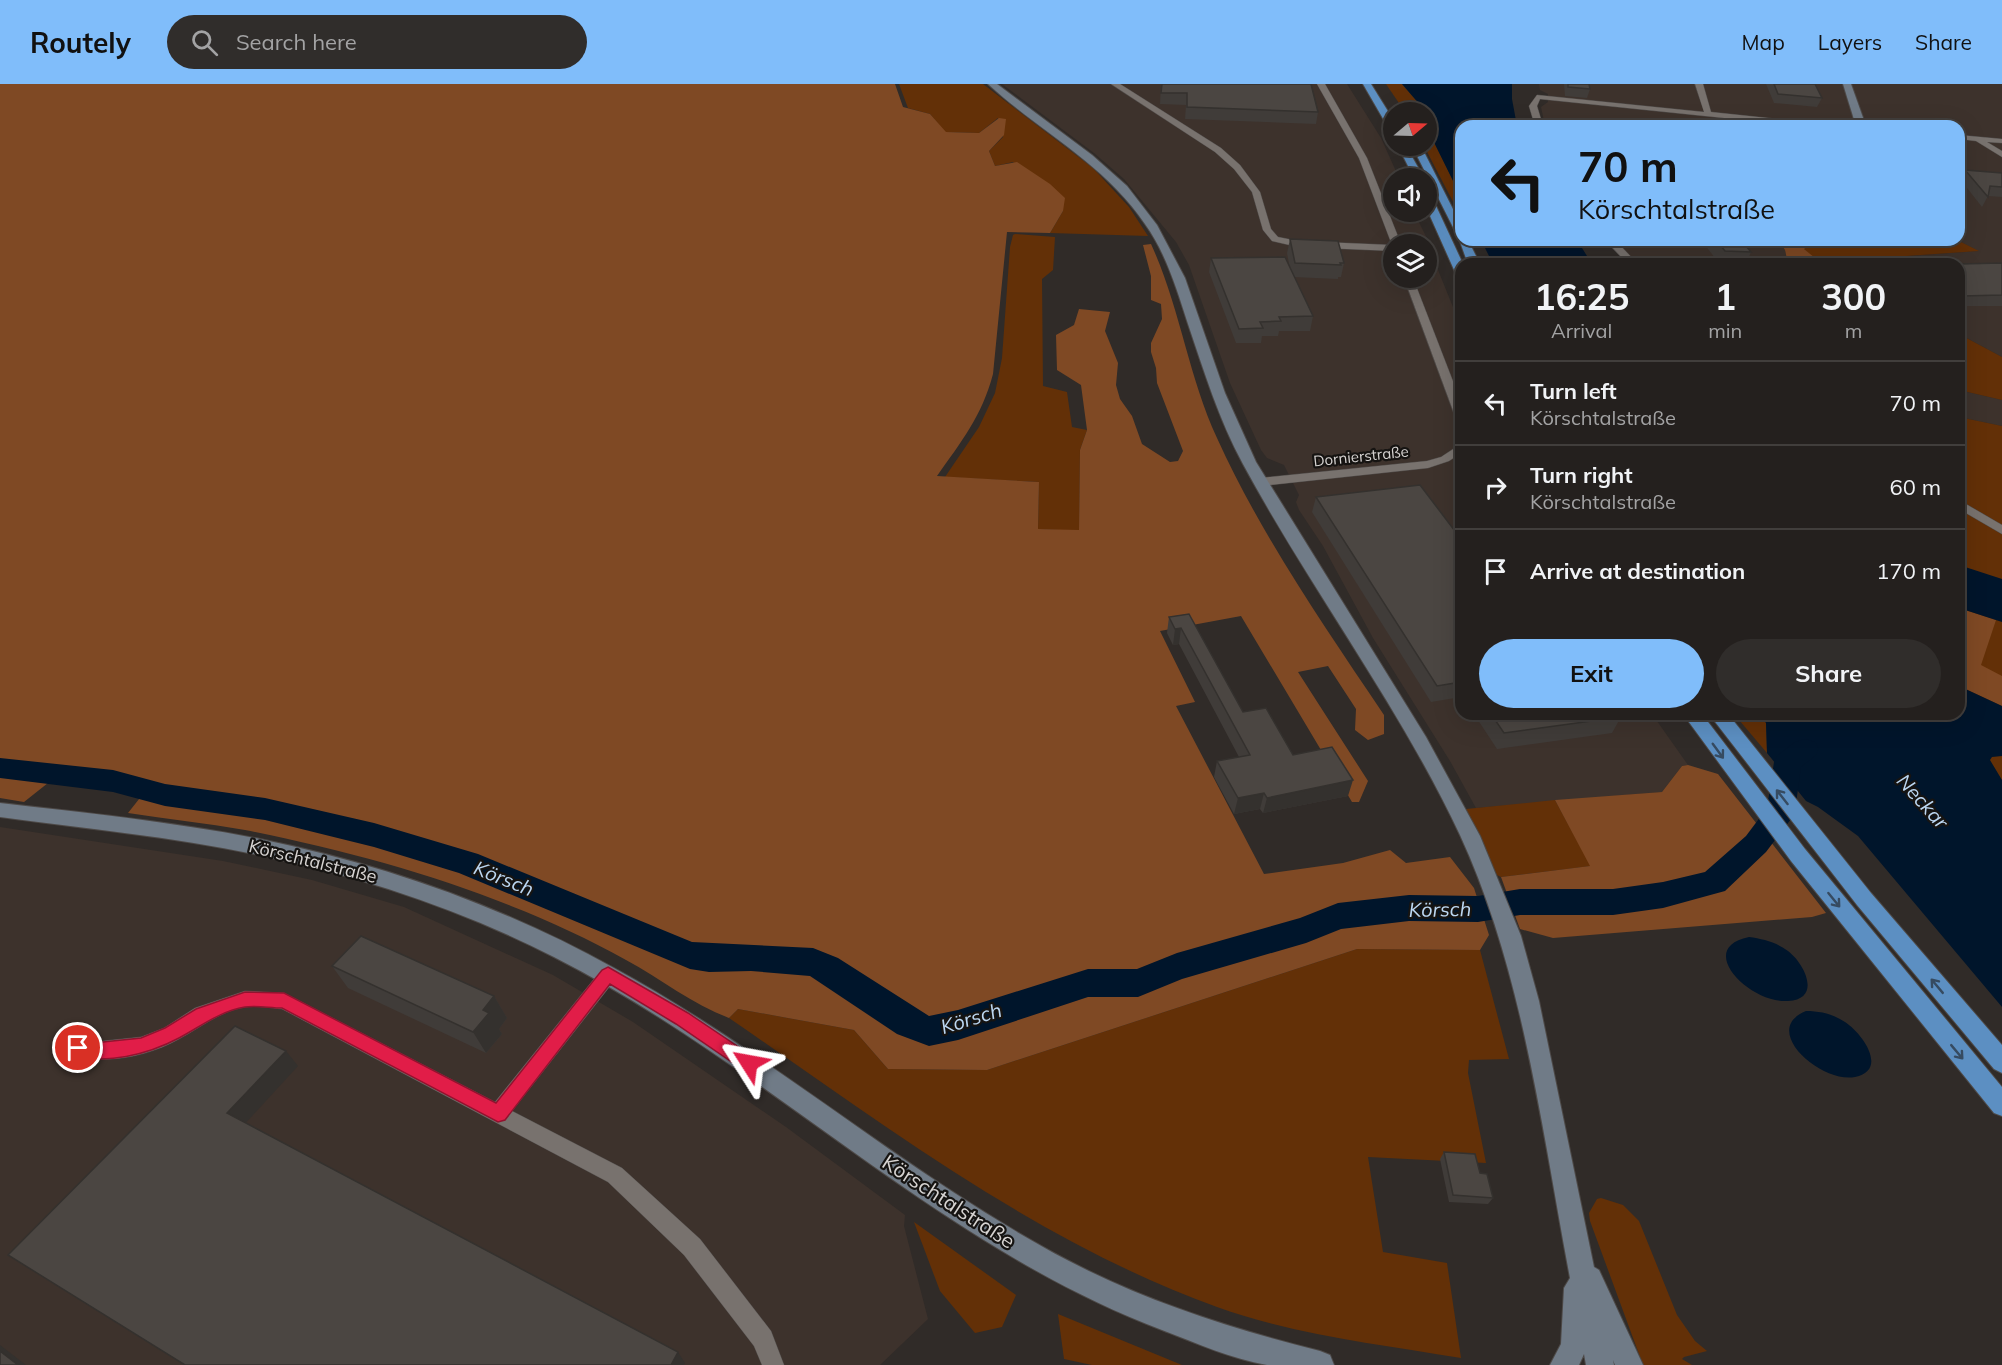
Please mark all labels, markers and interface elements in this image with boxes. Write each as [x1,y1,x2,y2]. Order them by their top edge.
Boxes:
search box [167,15,587,69]
text: Routely [30,25,131,60]
icon: search [188,26,221,59]
text: Search here [236,28,357,56]
text: Map [1742,29,1785,55]
text: Layers [1818,29,1882,55]
text: Share [1915,29,1972,55]
north arrow [1383,102,1437,156]
map controls [1383,102,1437,288]
text: 70 m [1578,140,1678,193]
icon: left [1479,144,1557,222]
button: sound [1383,168,1437,222]
text: Körschtalstraße [1578,192,1775,226]
button: layers [1383,234,1437,288]
text: 16:25 [1534,274,1629,319]
text: 1 [1714,274,1736,319]
text: 300 [1821,274,1886,319]
text: Arrival [1551,318,1612,343]
text: min [1708,318,1742,343]
text: m [1845,318,1862,343]
text: Turn left [1530,377,1617,405]
icon: left [1479,387,1512,420]
text: 70 m [1890,389,1941,417]
text: Körschtalstraße [1530,405,1676,430]
street label: Dornierstraße [1312,442,1410,470]
text: Turn right [1530,461,1633,489]
icon: right [1479,471,1512,504]
text: 60 m [1890,473,1941,501]
text: Körschtalstraße [1530,489,1676,514]
icon: arrive [1479,555,1512,588]
text: Arrive at destination [1530,557,1745,585]
text: 170 m [1876,557,1941,585]
button: Exit [1479,639,1704,708]
button: Share [1716,639,1941,708]
one-way arrow [1712,742,1725,758]
water label: Neckar [1892,768,1955,834]
one-way arrow [1775,789,1788,805]
street label: Körschtalstraße [247,834,379,888]
water label: Körsch [470,855,538,901]
one-way arrow [1828,892,1841,908]
water label: Körsch [1408,896,1472,922]
one-way arrow [1930,979,1944,994]
water label: Körsch [937,997,1005,1039]
pin [52,1022,103,1073]
icon: arrive [61,1031,94,1064]
position arrow [717,1031,781,1095]
one-way arrow [1951,1044,1964,1060]
street label: Körschtalstraße [878,1148,1020,1254]

